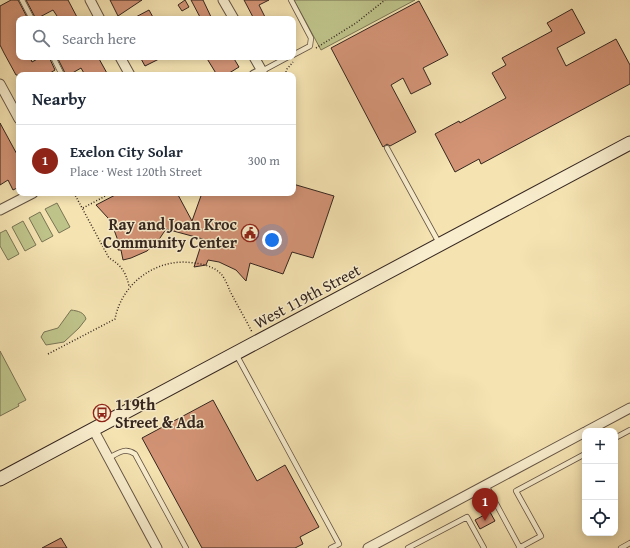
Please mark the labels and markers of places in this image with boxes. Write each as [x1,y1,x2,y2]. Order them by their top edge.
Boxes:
place label: Ray and Joan Kroc Community Center [103,212,238,254]
public building icon: Ray and Joan Kroc Community Center [240,223,260,243]
place label: 119th Street & Ada [115,392,205,434]
bus stop icon: 119th Street & Ada [92,403,112,423]
pin: 1 [472,488,498,521]

